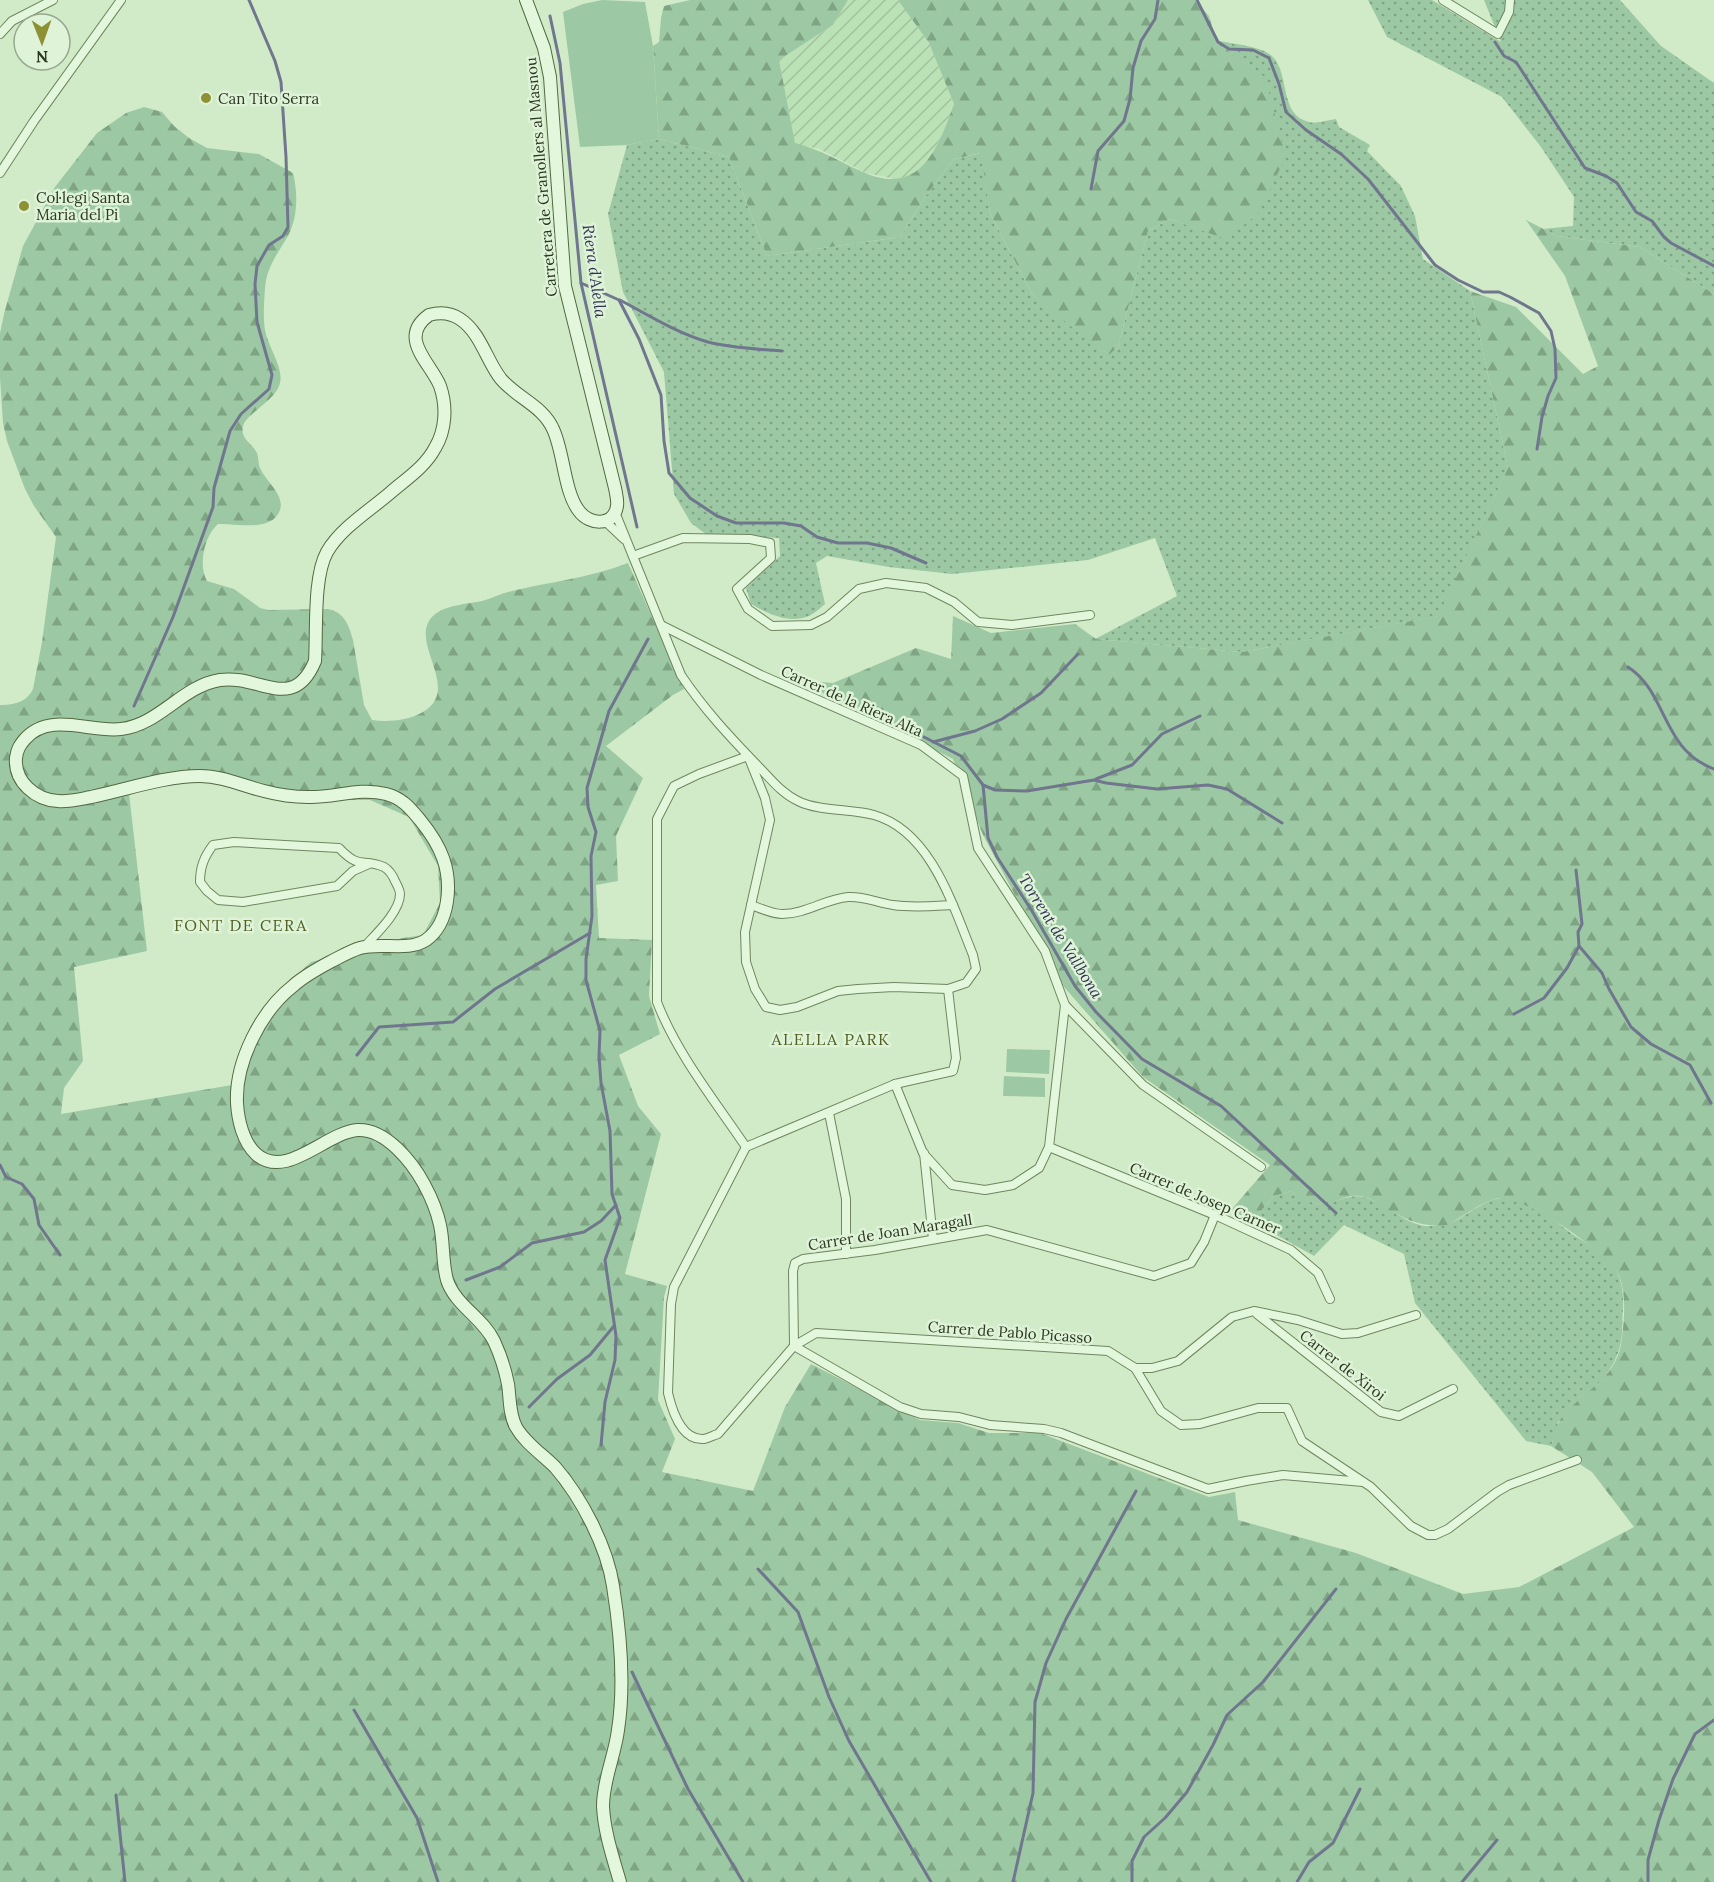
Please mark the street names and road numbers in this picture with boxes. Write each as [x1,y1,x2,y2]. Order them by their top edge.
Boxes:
street label: Carretera de Granollers al Masnou [521,56,561,298]
street label: Carrer de la Riera Alta [778,661,926,741]
street label: Carrer de Josep Carner [1127,1158,1283,1238]
street label: Carrer de Joan Maragall [807,1210,973,1254]
street label: Carrer de Pablo Picasso [927,1317,1093,1347]
street label: Carrer de Xiroi [1296,1325,1390,1405]

